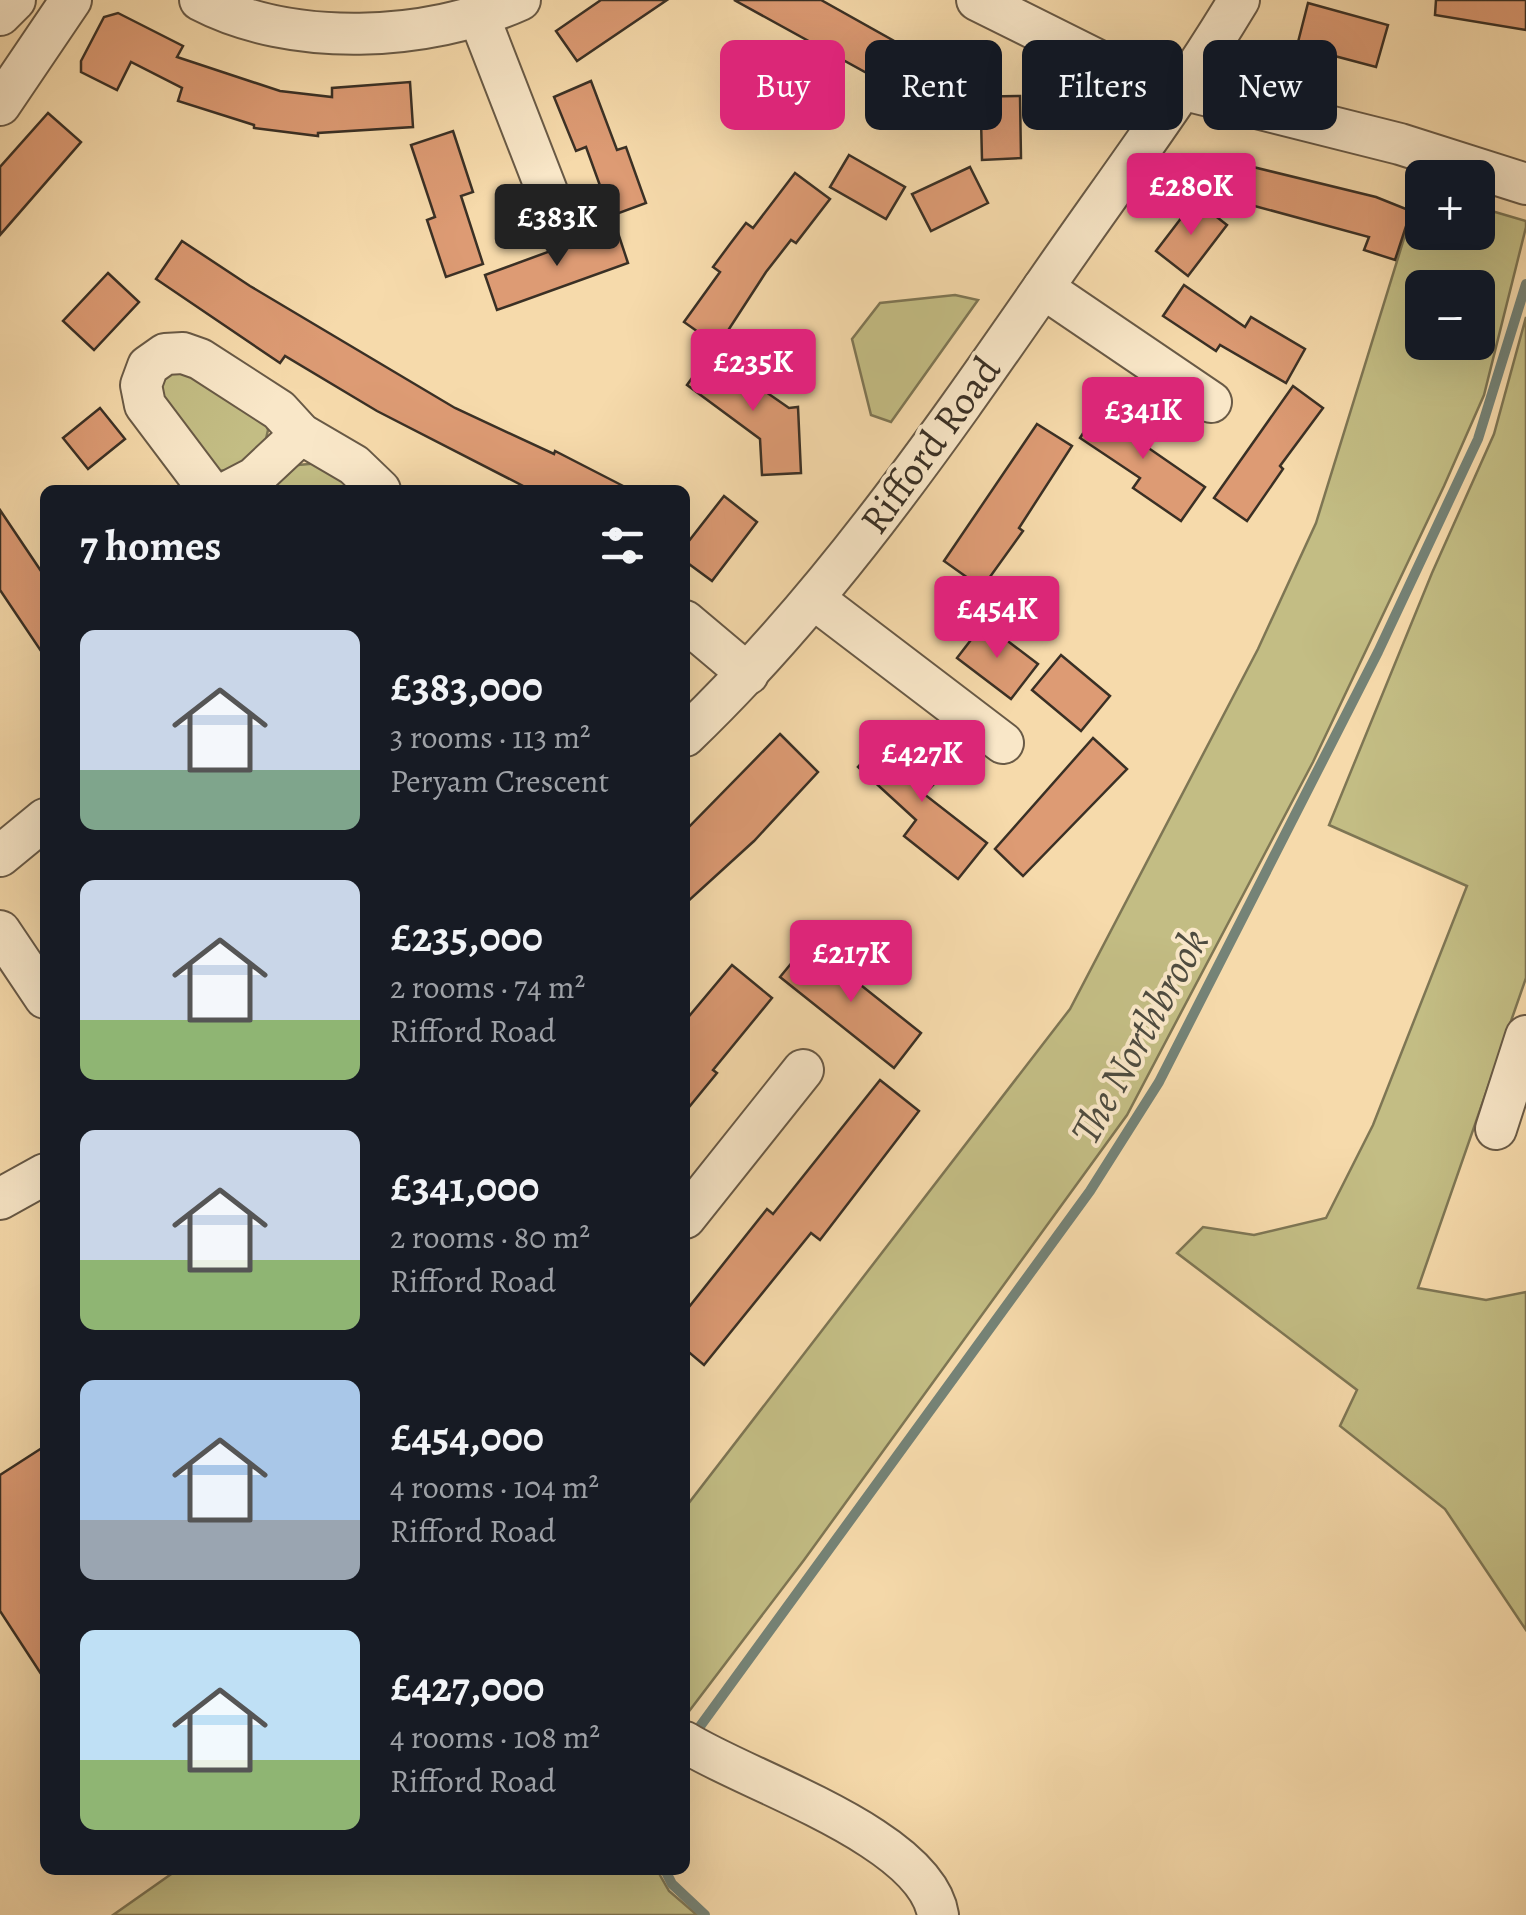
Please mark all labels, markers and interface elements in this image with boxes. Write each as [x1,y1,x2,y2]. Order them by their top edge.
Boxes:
chip: Buy [720,40,845,130]
chip: Rent [865,40,1002,130]
chip: Filters [1022,40,1183,130]
chip: New [1203,40,1337,130]
pin: £280K [1121,153,1261,238]
map controls [1405,160,1495,360]
button: + [1405,160,1495,250]
text: £280K [1149,163,1233,207]
pin: £383K [487,184,627,269]
text: £383K [517,194,597,238]
button: − [1405,270,1495,360]
pin: £235K [683,329,823,414]
text: £235K [713,339,793,383]
street label: Rifford Road [847,345,1013,545]
pin: £341K [1073,377,1213,462]
text: £341K [1104,387,1182,431]
text: 7 homes [80,517,221,574]
icon: filters [595,518,650,573]
pin: £454K [927,576,1067,661]
text: £454K [956,586,1038,630]
text: £383,000 [390,658,543,715]
icon: home [160,670,280,790]
text: 3 rooms · 113 m² [390,715,591,759]
pin: £427K [852,720,992,805]
text: £427K [881,730,963,774]
text: Peryam Crescent [390,759,609,803]
text: £235,000 [390,908,543,965]
water label: The Northbrook [1056,918,1222,1154]
icon: home [160,920,280,1040]
pin: £217K [781,920,921,1005]
text: £217K [812,930,890,974]
text: 2 rooms · 74 m² [390,965,585,1009]
text: Rifford Road [390,1009,556,1053]
text: £341,000 [390,1158,539,1215]
icon: home [160,1170,280,1290]
text: 2 rooms · 80 m² [390,1215,590,1259]
text: Rifford Road [390,1259,556,1303]
text: £454,000 [390,1408,544,1465]
icon: home [160,1420,280,1540]
text: 4 rooms · 104 m² [390,1465,599,1509]
text: Rifford Road [390,1509,556,1553]
text: £427,000 [390,1658,544,1715]
icon: home [160,1670,280,1790]
text: 4 rooms · 108 m² [390,1715,600,1759]
text: Rifford Road [390,1759,556,1803]

